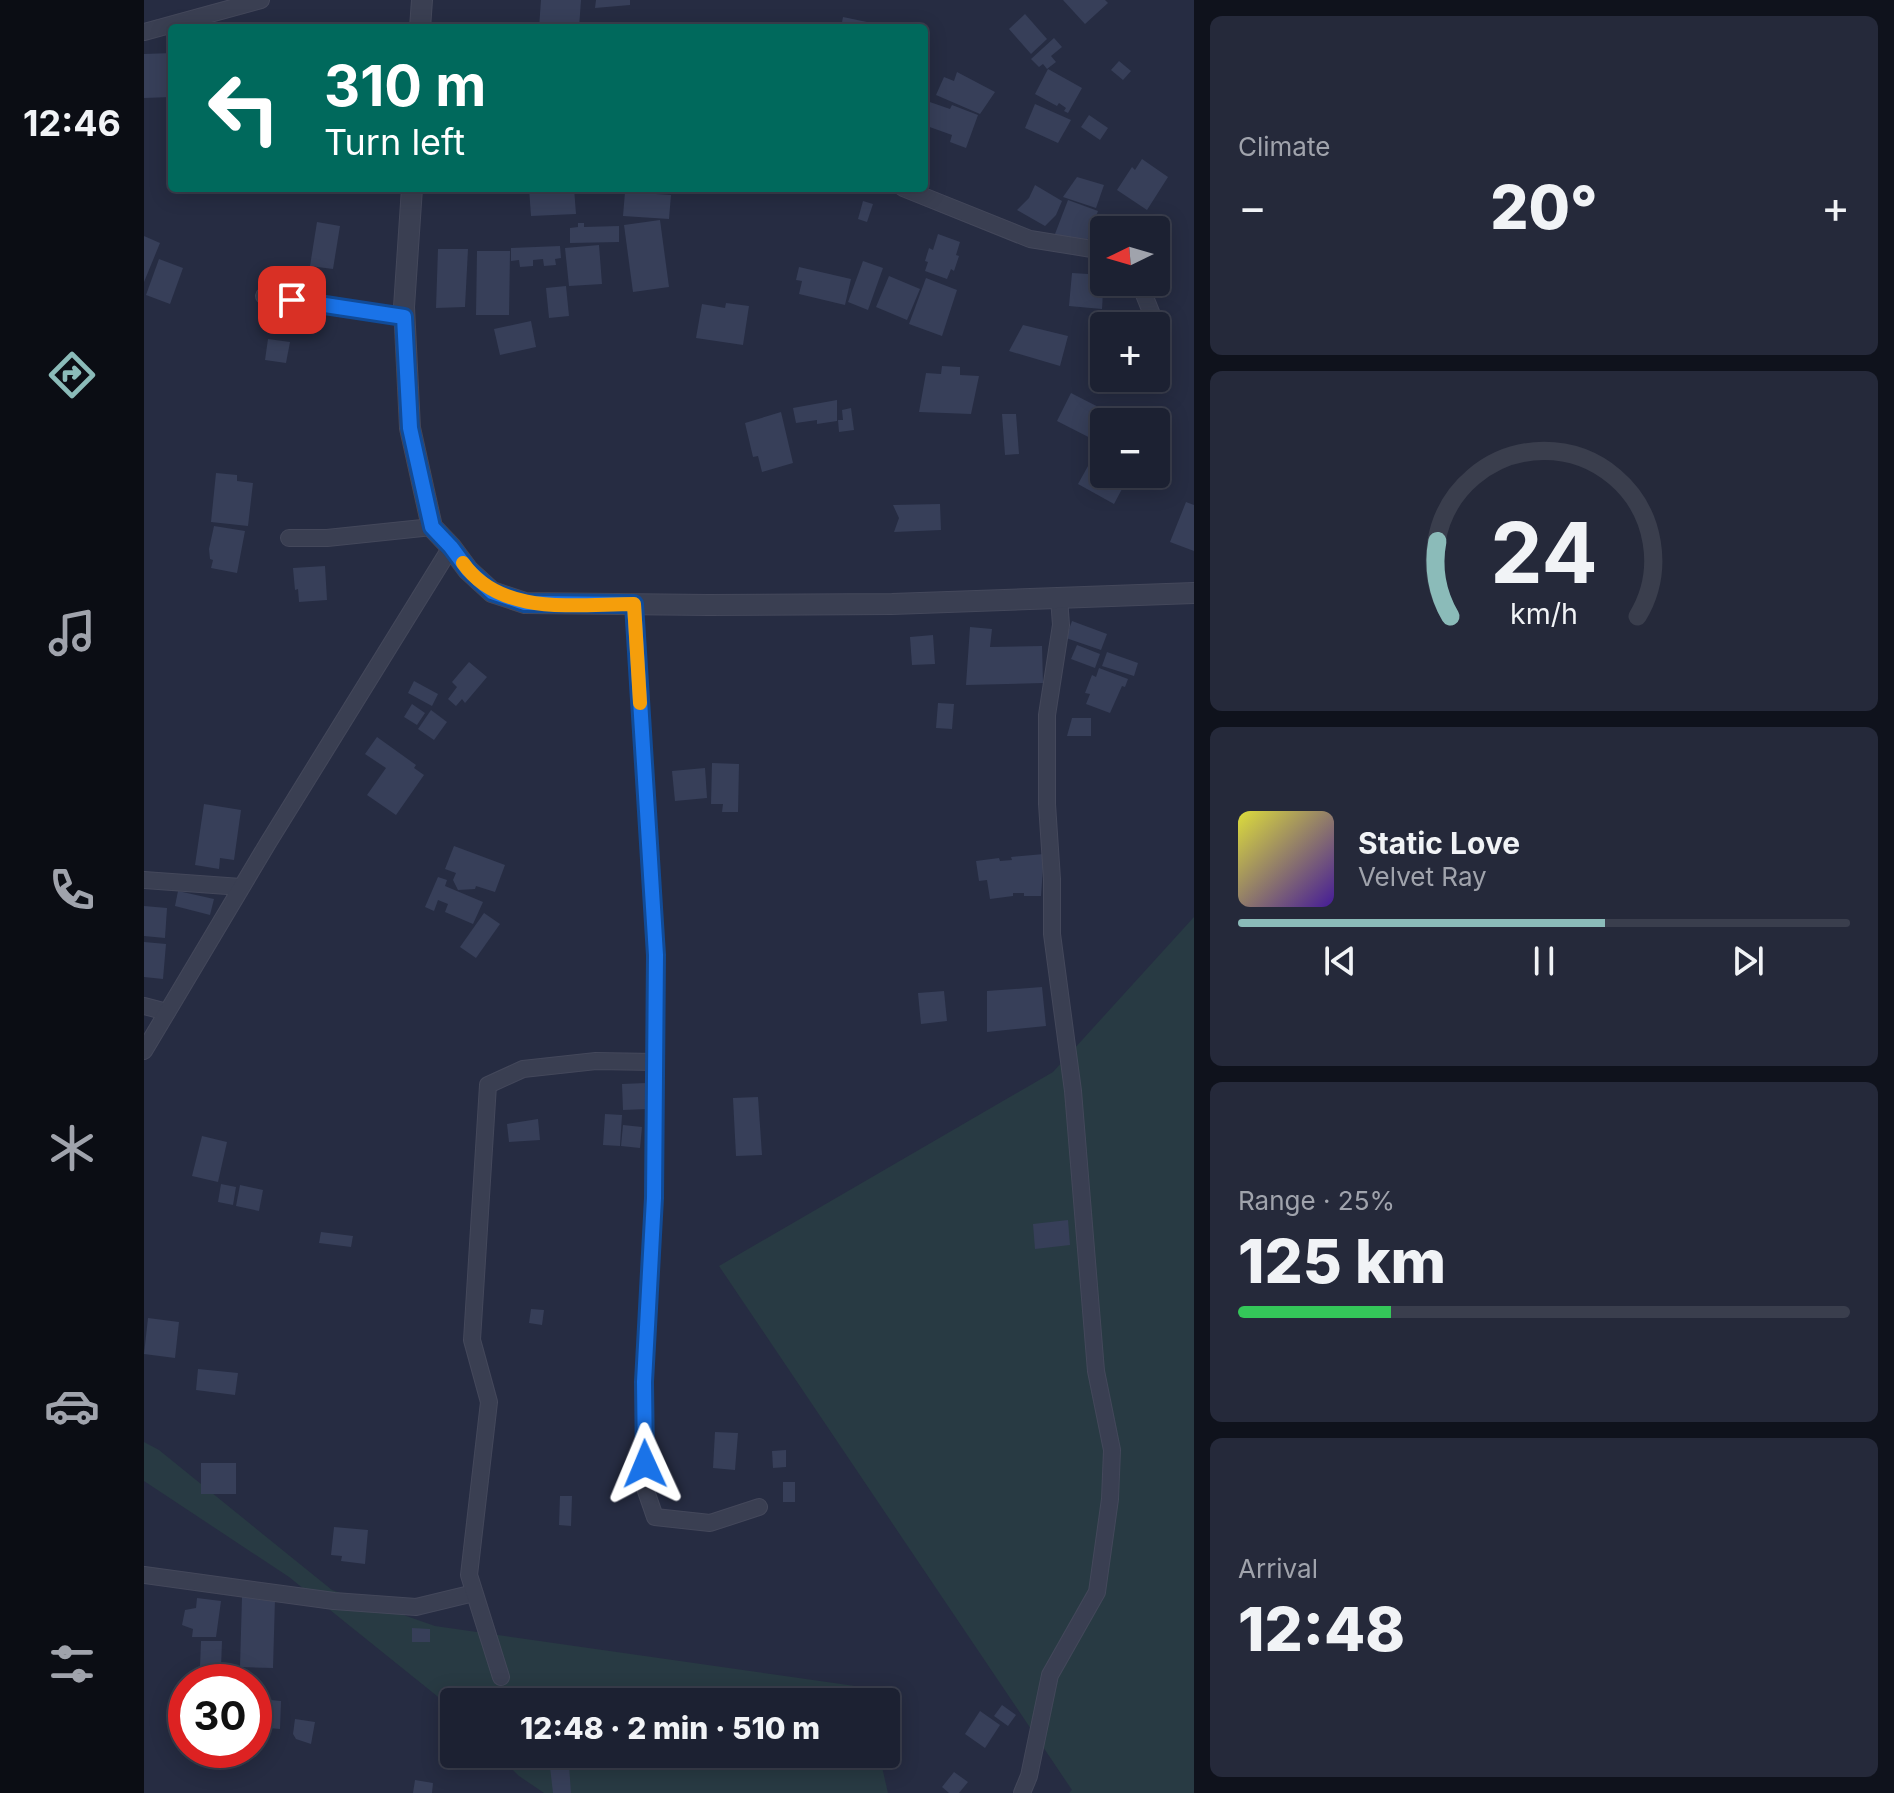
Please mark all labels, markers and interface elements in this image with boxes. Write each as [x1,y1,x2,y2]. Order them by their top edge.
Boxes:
text: 310 m [324,52,486,120]
icon: left [192,56,296,160]
text: 12:46 [23,101,121,145]
text: Turn left [324,120,465,164]
text: Climate [1238,131,1330,162]
text: 20° [1490,171,1598,243]
text: − [1238,180,1267,234]
text: + [1821,180,1850,234]
north arrow [1090,216,1170,296]
map controls [1090,216,1170,488]
pin [258,266,326,334]
icon: arrive [270,278,314,322]
button: + [1090,312,1170,392]
icon: directions [44,347,100,403]
button: − [1090,408,1170,488]
text: 24 [1490,502,1598,603]
text: km/h [1510,596,1578,631]
icon: music [44,605,100,661]
text: Static Love [1358,825,1520,861]
text: Velvet Ray [1358,861,1487,892]
icon: phone [44,862,100,918]
icon: previous [1318,939,1362,983]
icon: pause [1522,939,1566,983]
icon: next [1726,939,1770,983]
icon: climate [44,1120,100,1176]
text: Range · 25% [1238,1185,1395,1216]
text: 125 km [1238,1225,1446,1297]
icon: car [44,1378,100,1434]
position arrow [603,1422,687,1506]
text: Arrival [1238,1553,1318,1584]
text: 12:48 [1238,1593,1405,1665]
icon: filters [44,1636,100,1692]
speed limit sign: 30 [168,1664,272,1768]
text: 12:48 · 2 min · 510 m [520,1710,820,1746]

